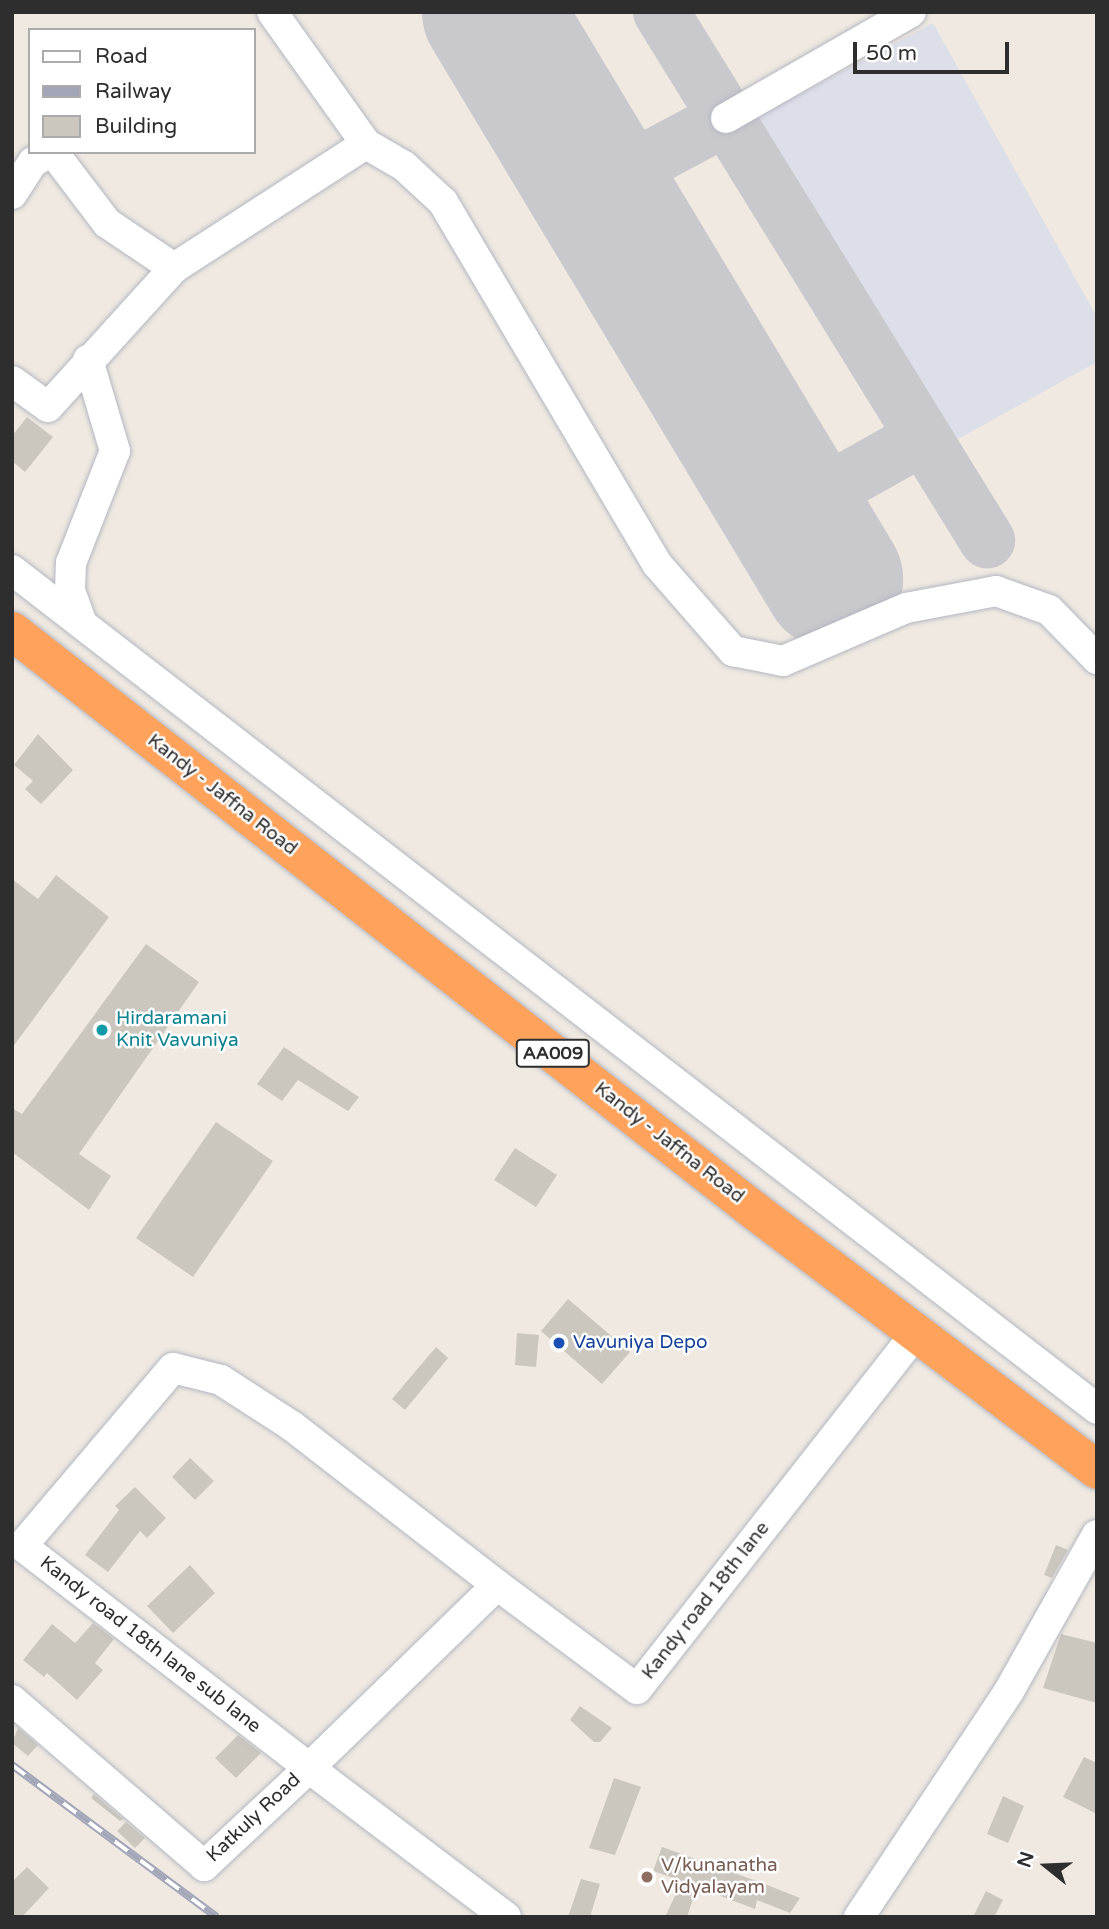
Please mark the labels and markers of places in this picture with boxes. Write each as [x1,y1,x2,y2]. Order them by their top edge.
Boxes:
place label: Hirdaramani Knit Vavuniya [116,1008,239,1052]
marker: Hirdaramani Knit Vavuniya [94,1022,110,1038]
place label: Vavuniya Depo [573,1332,708,1354]
marker: Vavuniya Depo [551,1335,567,1351]
place label: V/kunanatha Vidyalayam [661,1855,778,1899]
marker: V/kunanatha Vidyalayam [639,1869,655,1885]

